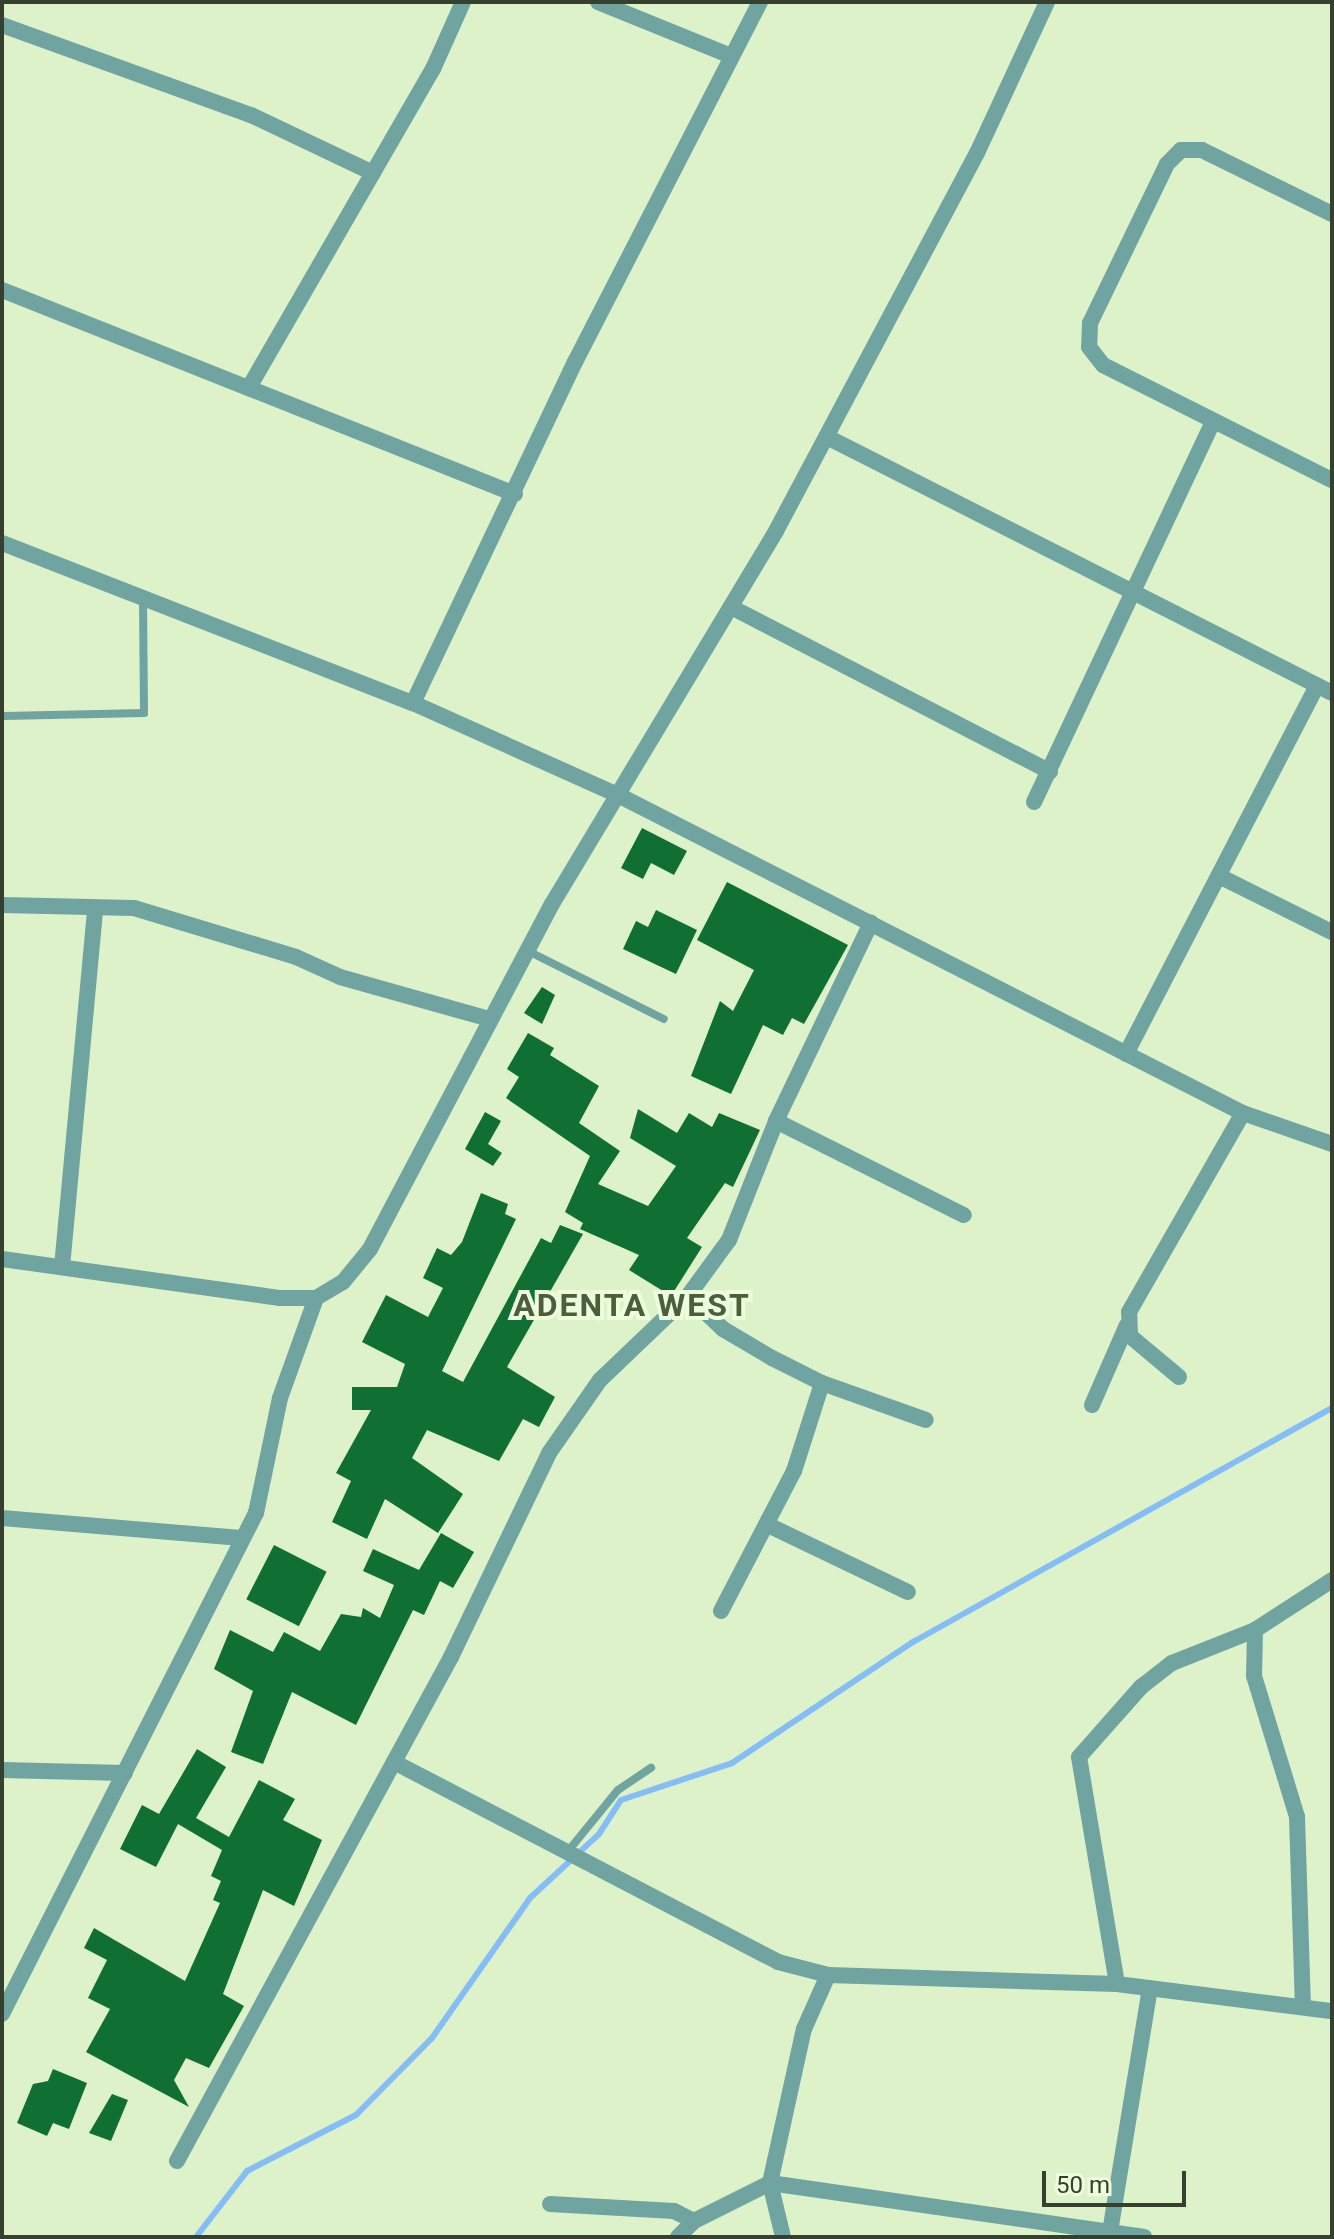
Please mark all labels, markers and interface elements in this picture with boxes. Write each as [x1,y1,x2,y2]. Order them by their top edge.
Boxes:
district label: ADENTA WEST [513,1286,751,1324]
scale bar [1046,2155,1190,2205]
text: 50 m [1056,2171,1110,2199]

